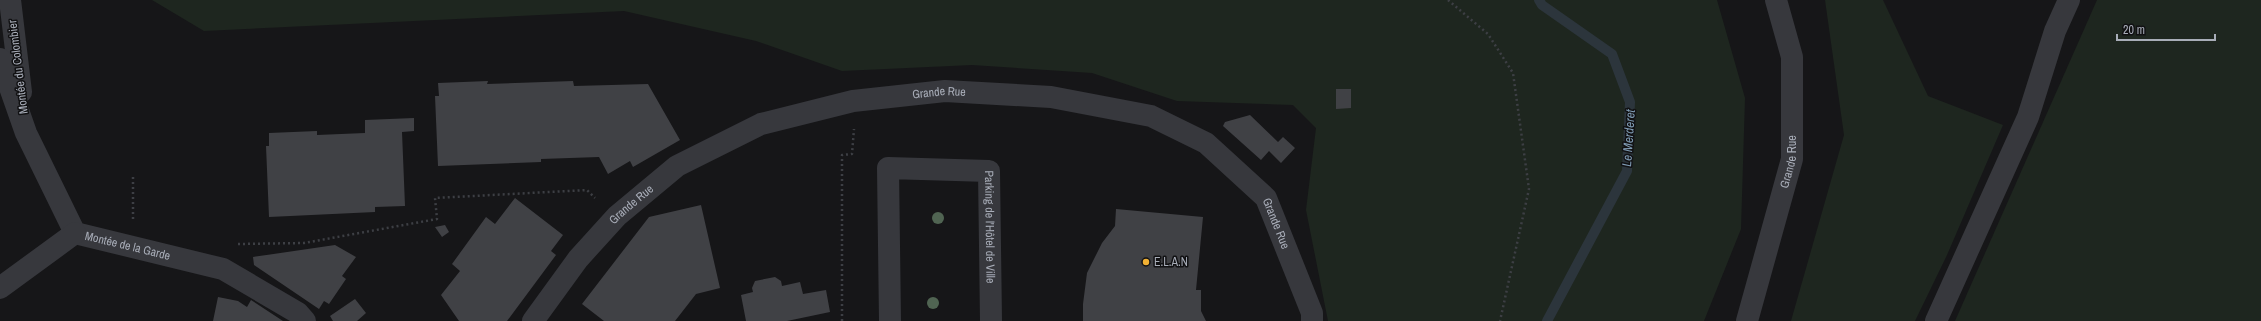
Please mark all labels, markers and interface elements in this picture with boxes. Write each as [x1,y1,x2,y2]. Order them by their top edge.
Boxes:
scale bar [2117,16,2215,42]
street label: Montée du Colombier [4,18,32,115]
text: 20 m [2123,22,2145,38]
street label: Grande Rue [911,83,966,103]
water label: Le Merderet [1618,108,1639,167]
street label: Grande Rue [1776,135,1800,190]
street label: Parking de l'Hôtel de Ville [981,170,998,284]
street label: Grande Rue [605,181,657,228]
street label: Grande Rue [1259,195,1294,251]
street label: Montée de la Garde [83,228,172,264]
place label: E.L.A.N [1154,254,1188,270]
marker: E.L.A.N [1141,257,1151,267]

